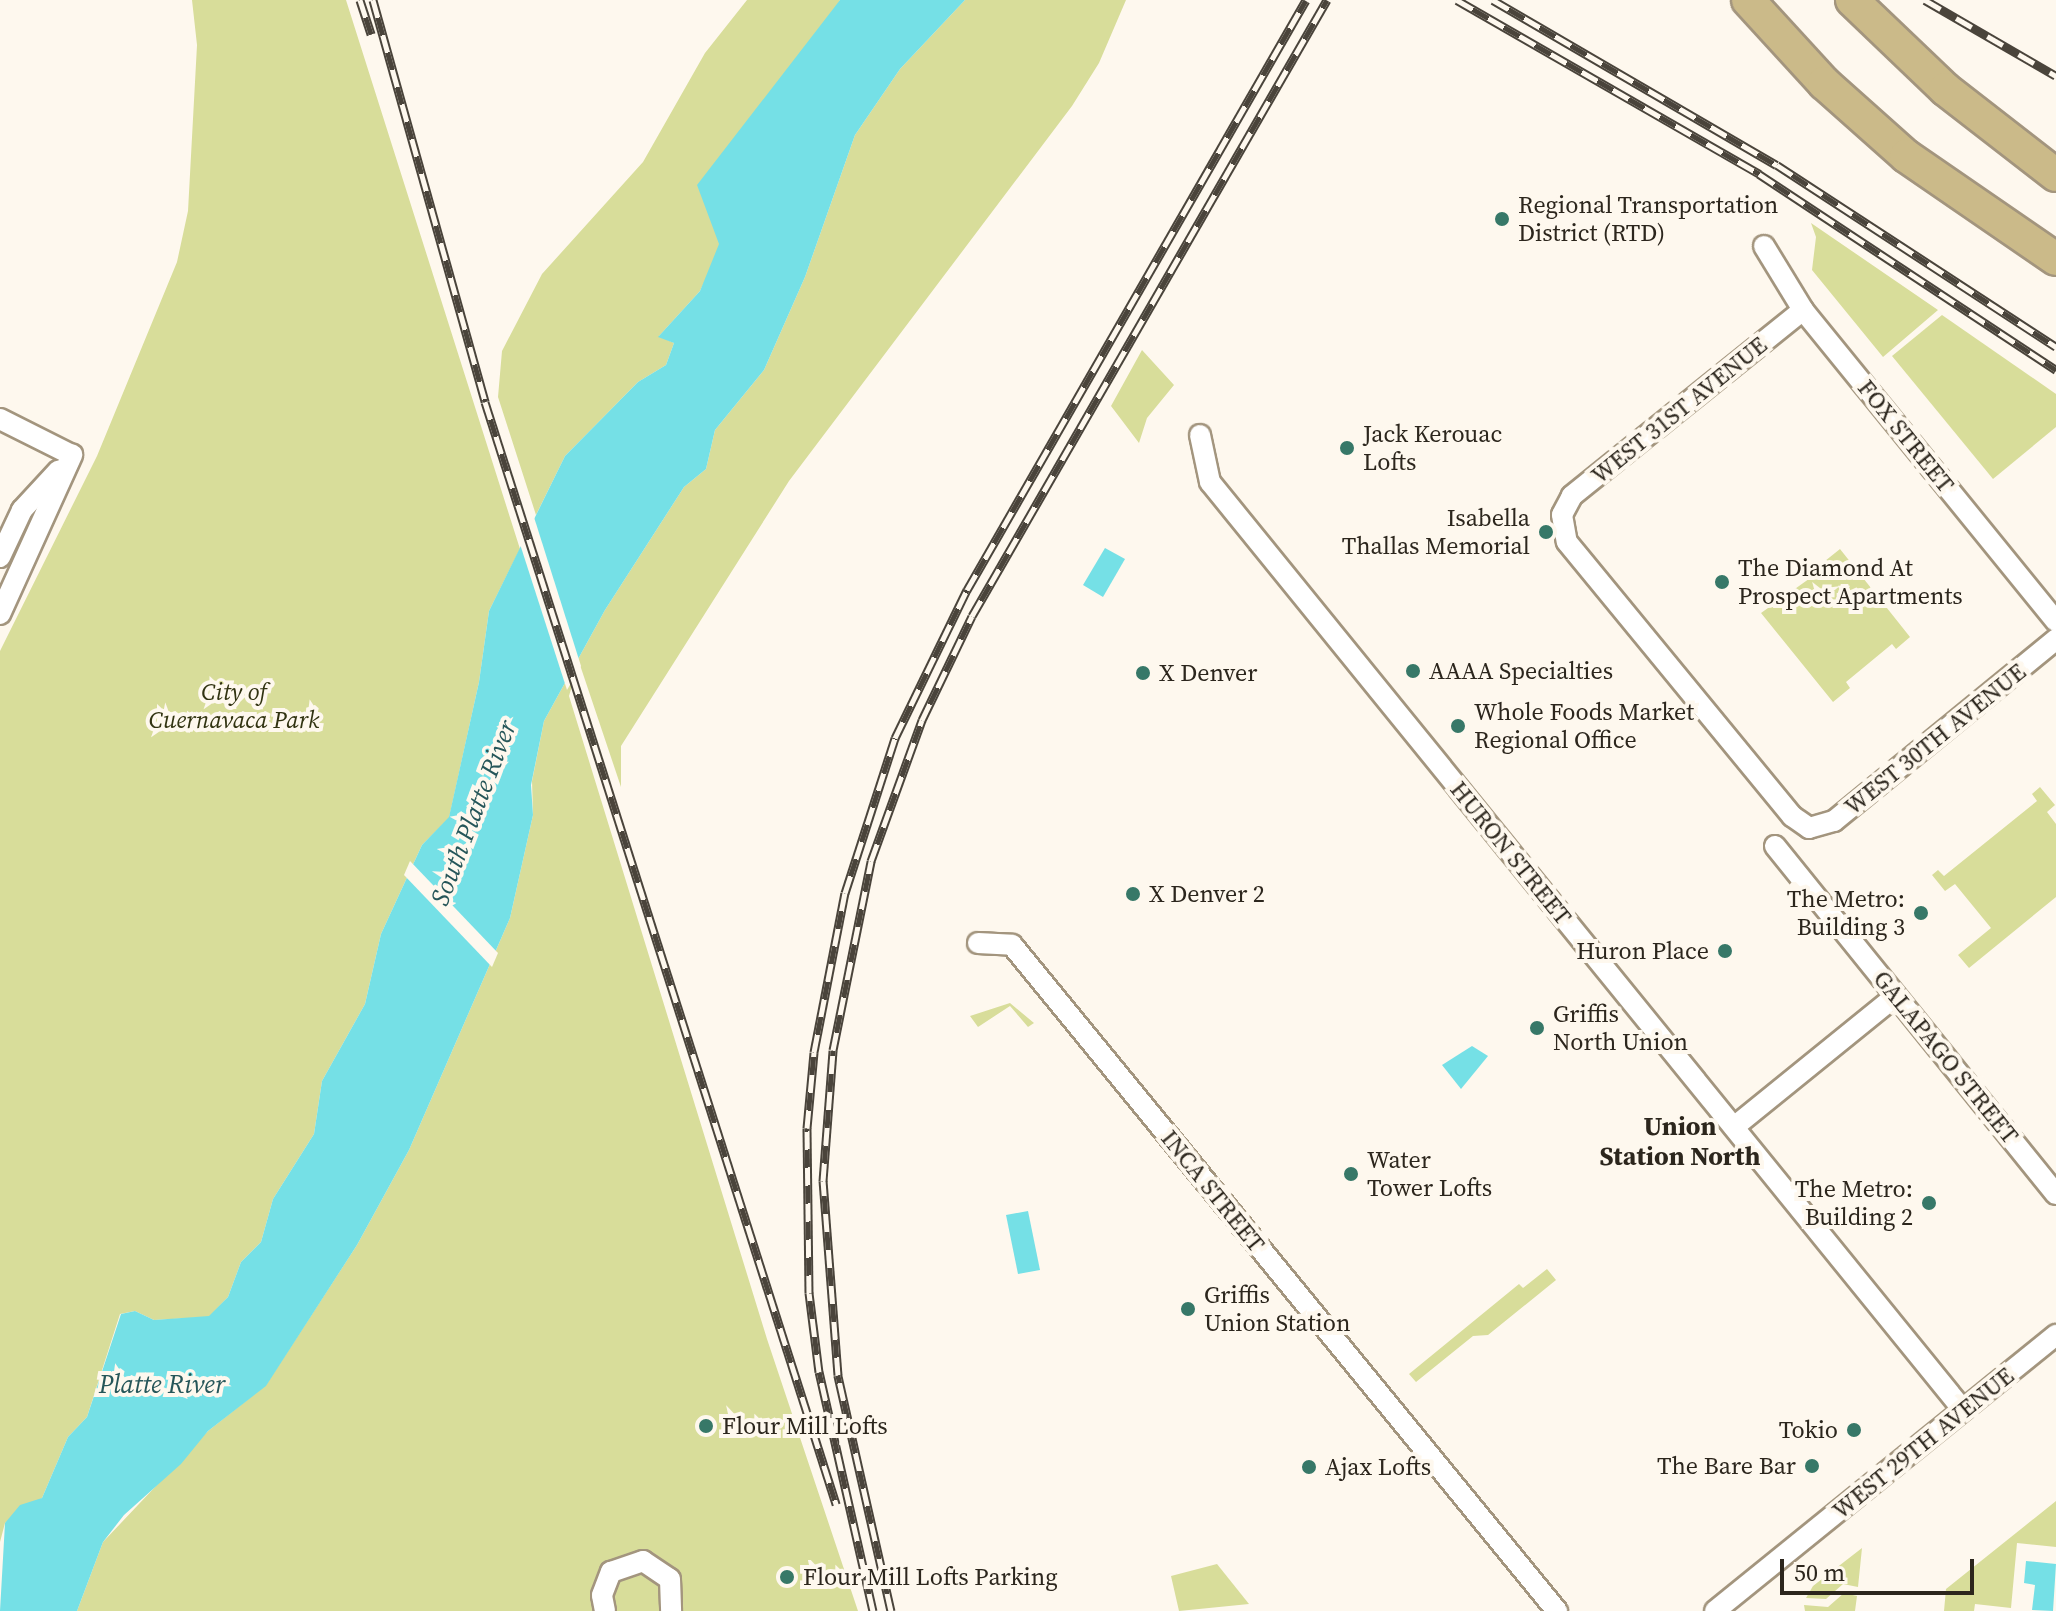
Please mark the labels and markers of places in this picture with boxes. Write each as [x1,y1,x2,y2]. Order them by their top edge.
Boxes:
place label: Regional Transportation District (RTD) [1518,191,1779,247]
marker: Regional Transportation District (RTD) [1493,210,1511,228]
place label: Jack Kerouac Lofts [1363,420,1502,476]
marker: Jack Kerouac Lofts [1338,439,1356,457]
place label: Isabella Thallas Memorial [1342,504,1530,560]
marker: Isabella Thallas Memorial [1537,523,1555,541]
place label: The Diamond At Prospect Apartments [1738,554,1963,610]
marker: The Diamond At Prospect Apartments [1713,573,1731,591]
place label: AAAA Specialties [1429,657,1613,685]
place label: X Denver [1159,659,1257,687]
marker: AAAA Specialties [1404,662,1422,680]
marker: X Denver [1134,664,1152,682]
place label: Whole Foods Market Regional Office [1474,698,1694,754]
marker: Whole Foods Market Regional Office [1449,717,1467,735]
place label: X Denver 2 [1149,880,1265,908]
marker: X Denver 2 [1124,885,1142,903]
place label: The Metro: Building 3 [1787,885,1905,941]
marker: The Metro: Building 3 [1912,904,1930,922]
place label: Huron Place [1576,937,1709,965]
marker: Huron Place [1716,942,1734,960]
place label: Griffis North Union [1553,1000,1688,1056]
marker: Griffis North Union [1528,1019,1546,1037]
place label: Water Tower Lofts [1367,1146,1492,1202]
marker: Water Tower Lofts [1342,1165,1360,1183]
place label: The Metro: Building 2 [1795,1175,1913,1231]
marker: The Metro: Building 2 [1920,1194,1938,1212]
place label: Griffis Union Station [1204,1281,1350,1337]
marker: Griffis Union Station [1179,1300,1197,1318]
place label: Flour Mill Lofts [722,1412,888,1440]
place label: Tokio [1779,1416,1838,1444]
marker: Flour Mill Lofts [697,1417,715,1435]
marker: Tokio [1845,1421,1863,1439]
place label: The Bare Bar [1657,1452,1796,1480]
place label: Ajax Lofts [1325,1453,1431,1481]
marker: The Bare Bar [1803,1457,1821,1475]
marker: Ajax Lofts [1300,1458,1318,1476]
place label: Flour Mill Lofts Parking [803,1563,1058,1591]
marker: Flour Mill Lofts Parking [778,1568,796,1586]

